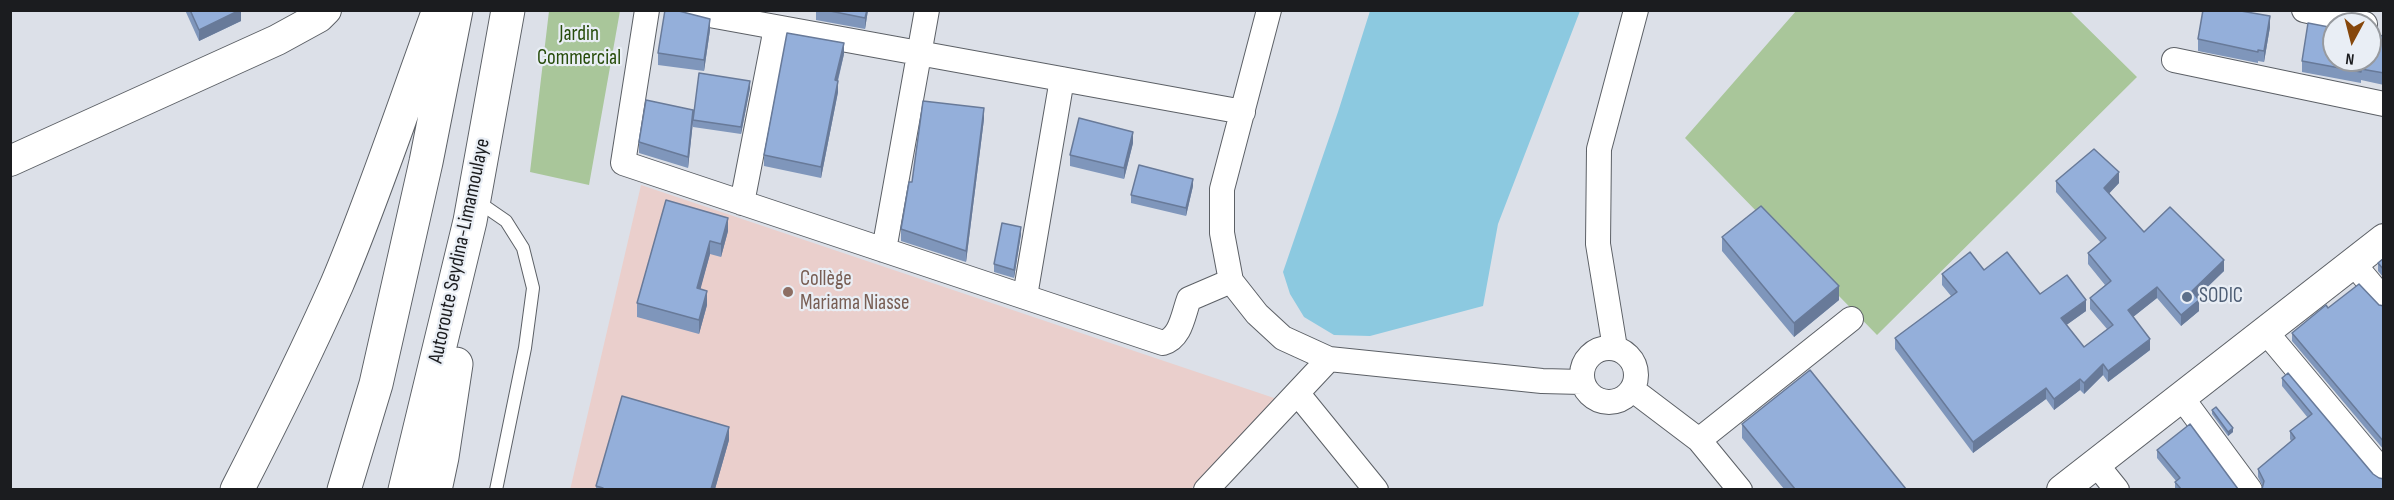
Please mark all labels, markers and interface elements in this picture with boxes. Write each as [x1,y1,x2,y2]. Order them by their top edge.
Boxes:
north arrow [2322,12,2382,72]
park label: Jardin Commercial [537,22,621,72]
text: N [2345,48,2355,68]
street label: Autoroute Seydina-Limamoulaye [424,136,496,366]
place label: Collège Mariama Niasse [800,267,909,317]
place label: SODIC [2199,284,2243,310]
marker: Collège Mariama Niasse [781,285,795,299]
marker: SODIC [2180,290,2194,304]

